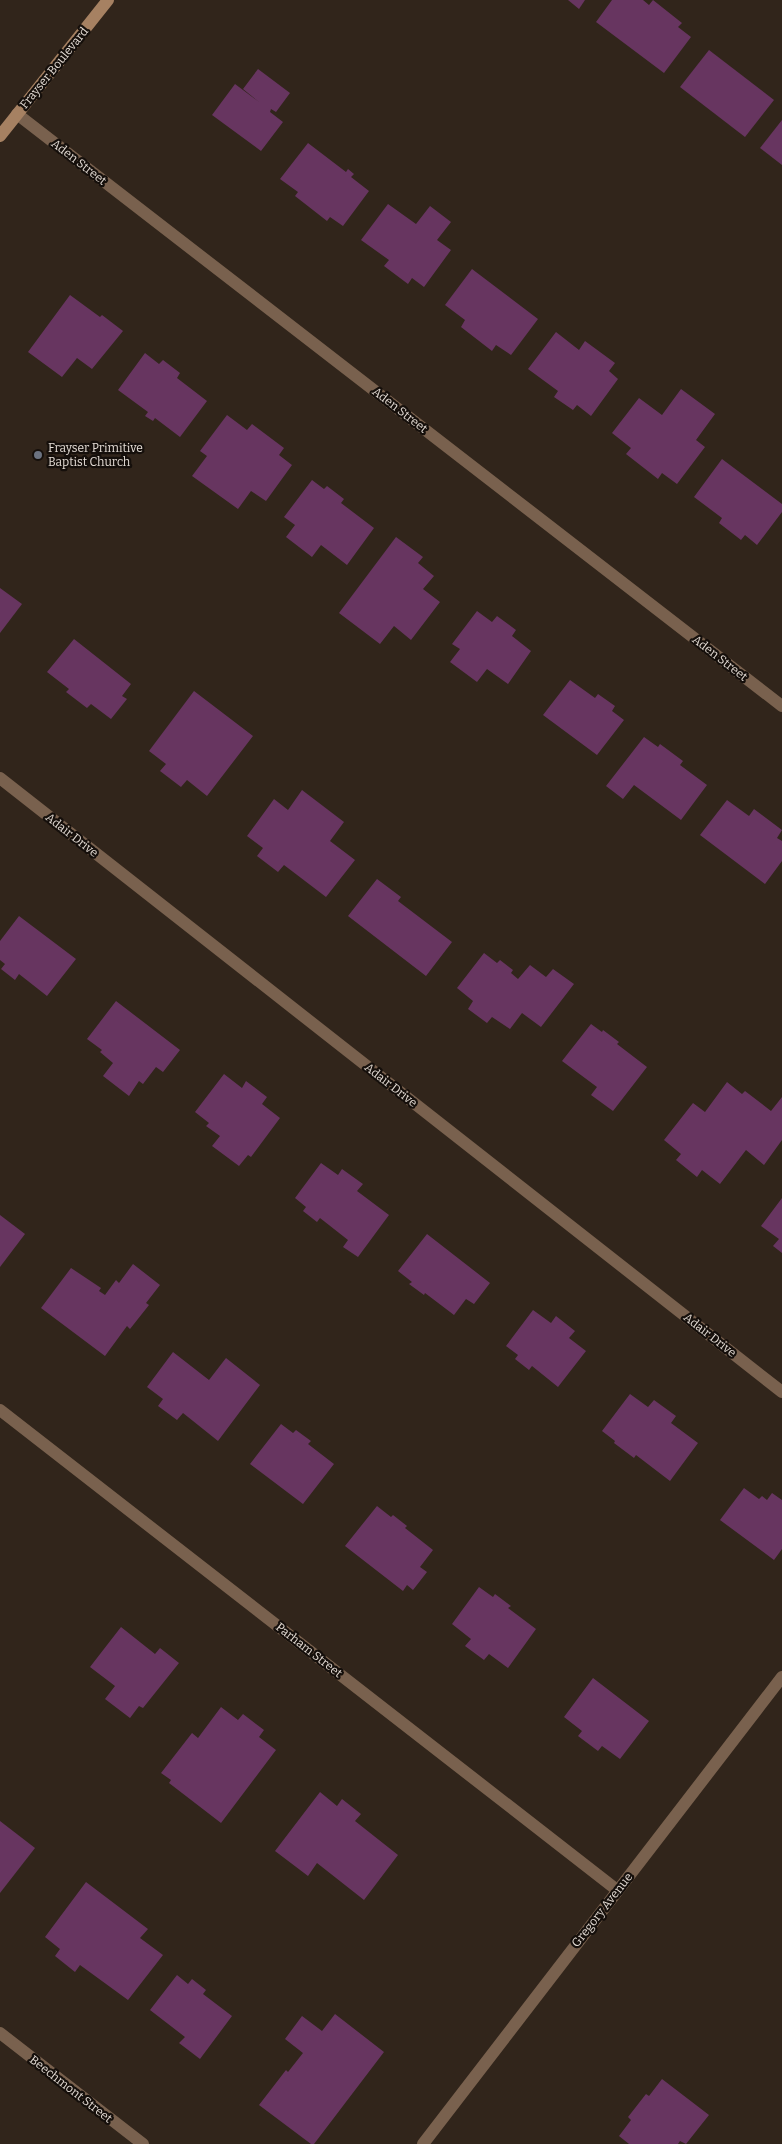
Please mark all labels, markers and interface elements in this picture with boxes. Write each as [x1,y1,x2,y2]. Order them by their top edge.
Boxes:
street label: Frayser Boulevard [17,25,91,111]
street label: Aden Street [49,136,110,188]
street label: Aden Street [370,384,431,436]
place label: Frayser Primitive Baptist Church [48,441,143,469]
marker: Frayser Primitive Baptist Church [32,449,44,461]
street label: Aden Street [690,632,751,684]
street label: Adair Drive [43,810,101,860]
street label: Adair Drive [362,1060,420,1110]
street label: Adair Drive [681,1310,739,1360]
street label: Parham Street [273,1620,345,1681]
street label: Gregory Avenue [569,1870,635,1950]
street label: Beechmont Street [27,2052,115,2126]

